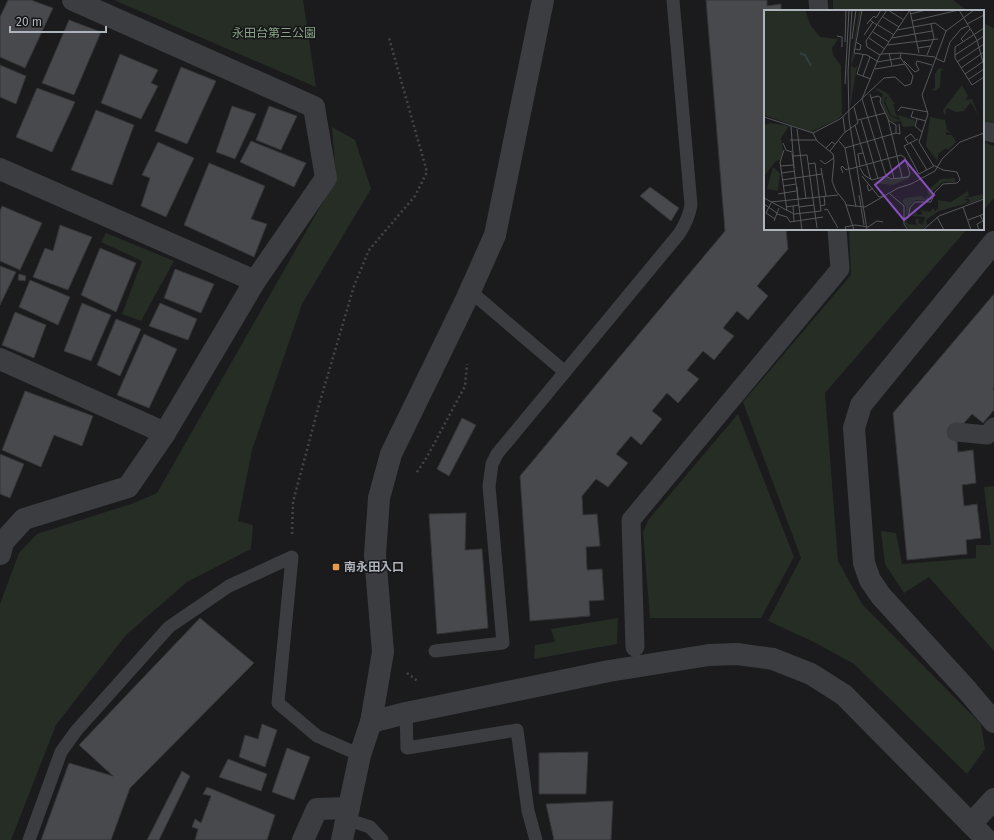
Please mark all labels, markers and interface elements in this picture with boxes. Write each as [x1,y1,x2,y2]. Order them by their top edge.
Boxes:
scale bar [10,8,106,34]
inset map [764,10,984,230]
text: 20 m [16,15,42,29]
park label: 永田台第三公園 [232,26,316,40]
place label: 南永田入口 [344,560,404,574]
marker: 南永田入口 [331,562,341,572]

